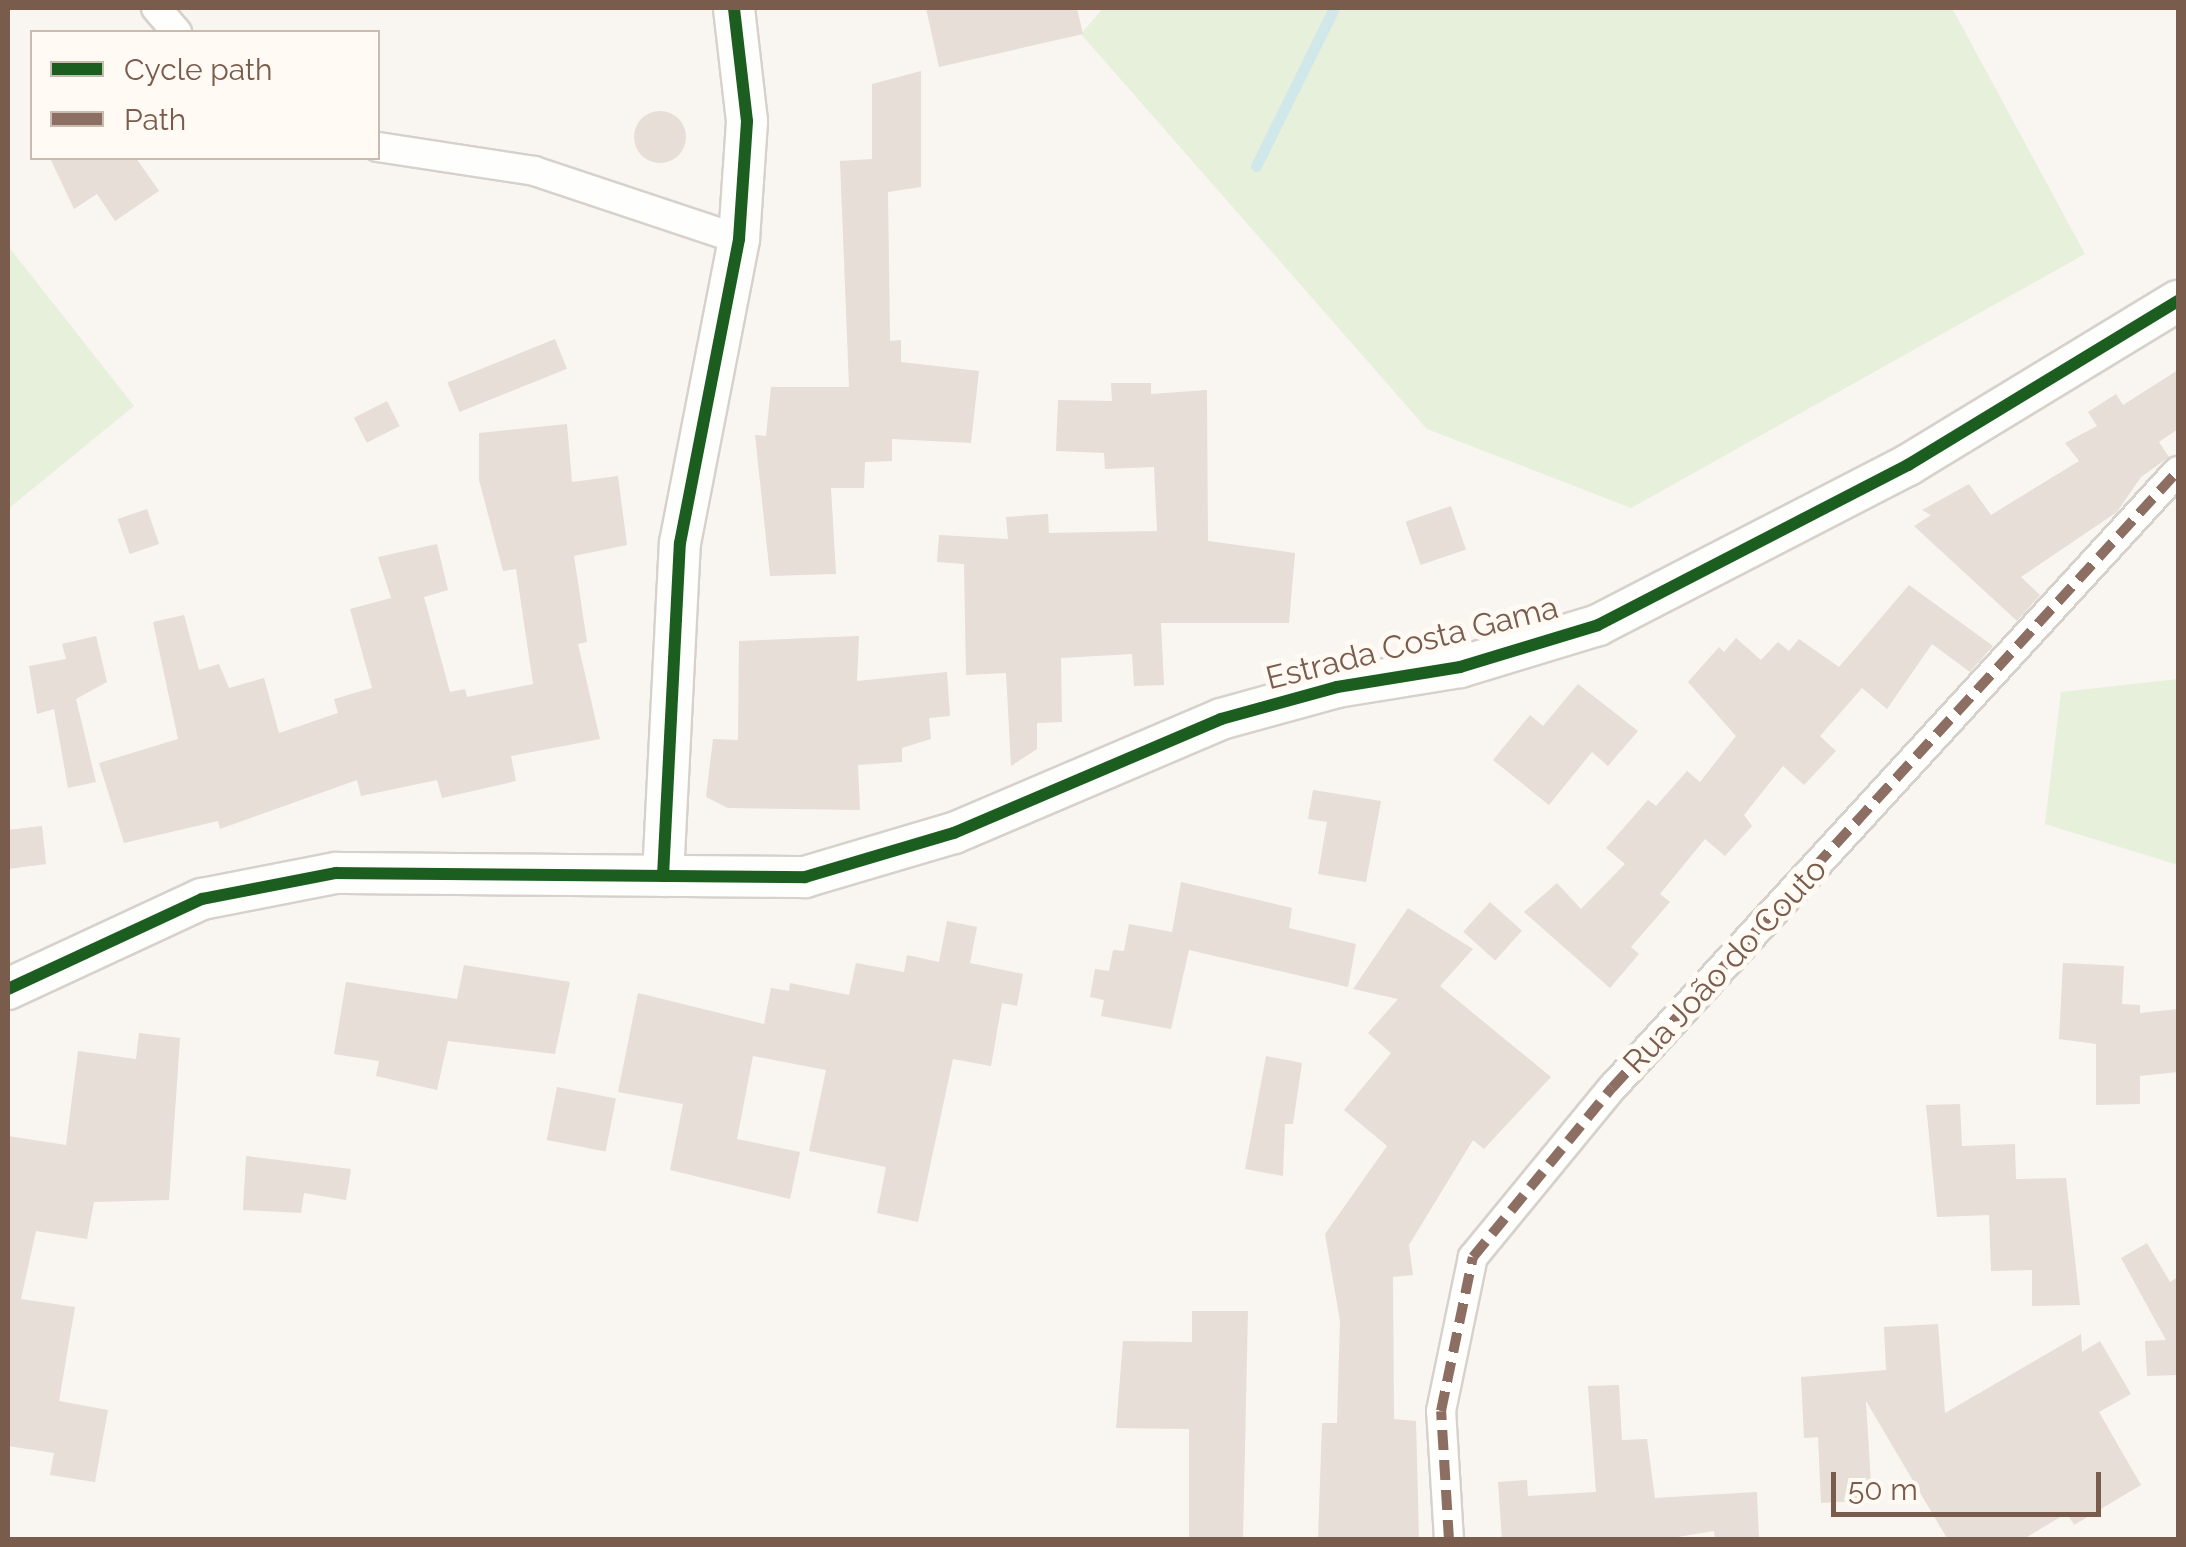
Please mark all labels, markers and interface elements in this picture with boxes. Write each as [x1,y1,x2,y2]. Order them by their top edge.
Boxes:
legend [30,30,380,160]
text: Cycle path [124,52,272,87]
text: Path [124,102,186,137]
street label: Estrada Costa Gama [1262,588,1562,698]
street label: Rua João do Couto [1615,850,1835,1082]
scale bar [1836,1452,2106,1514]
text: 50 m [1848,1472,1918,1507]

